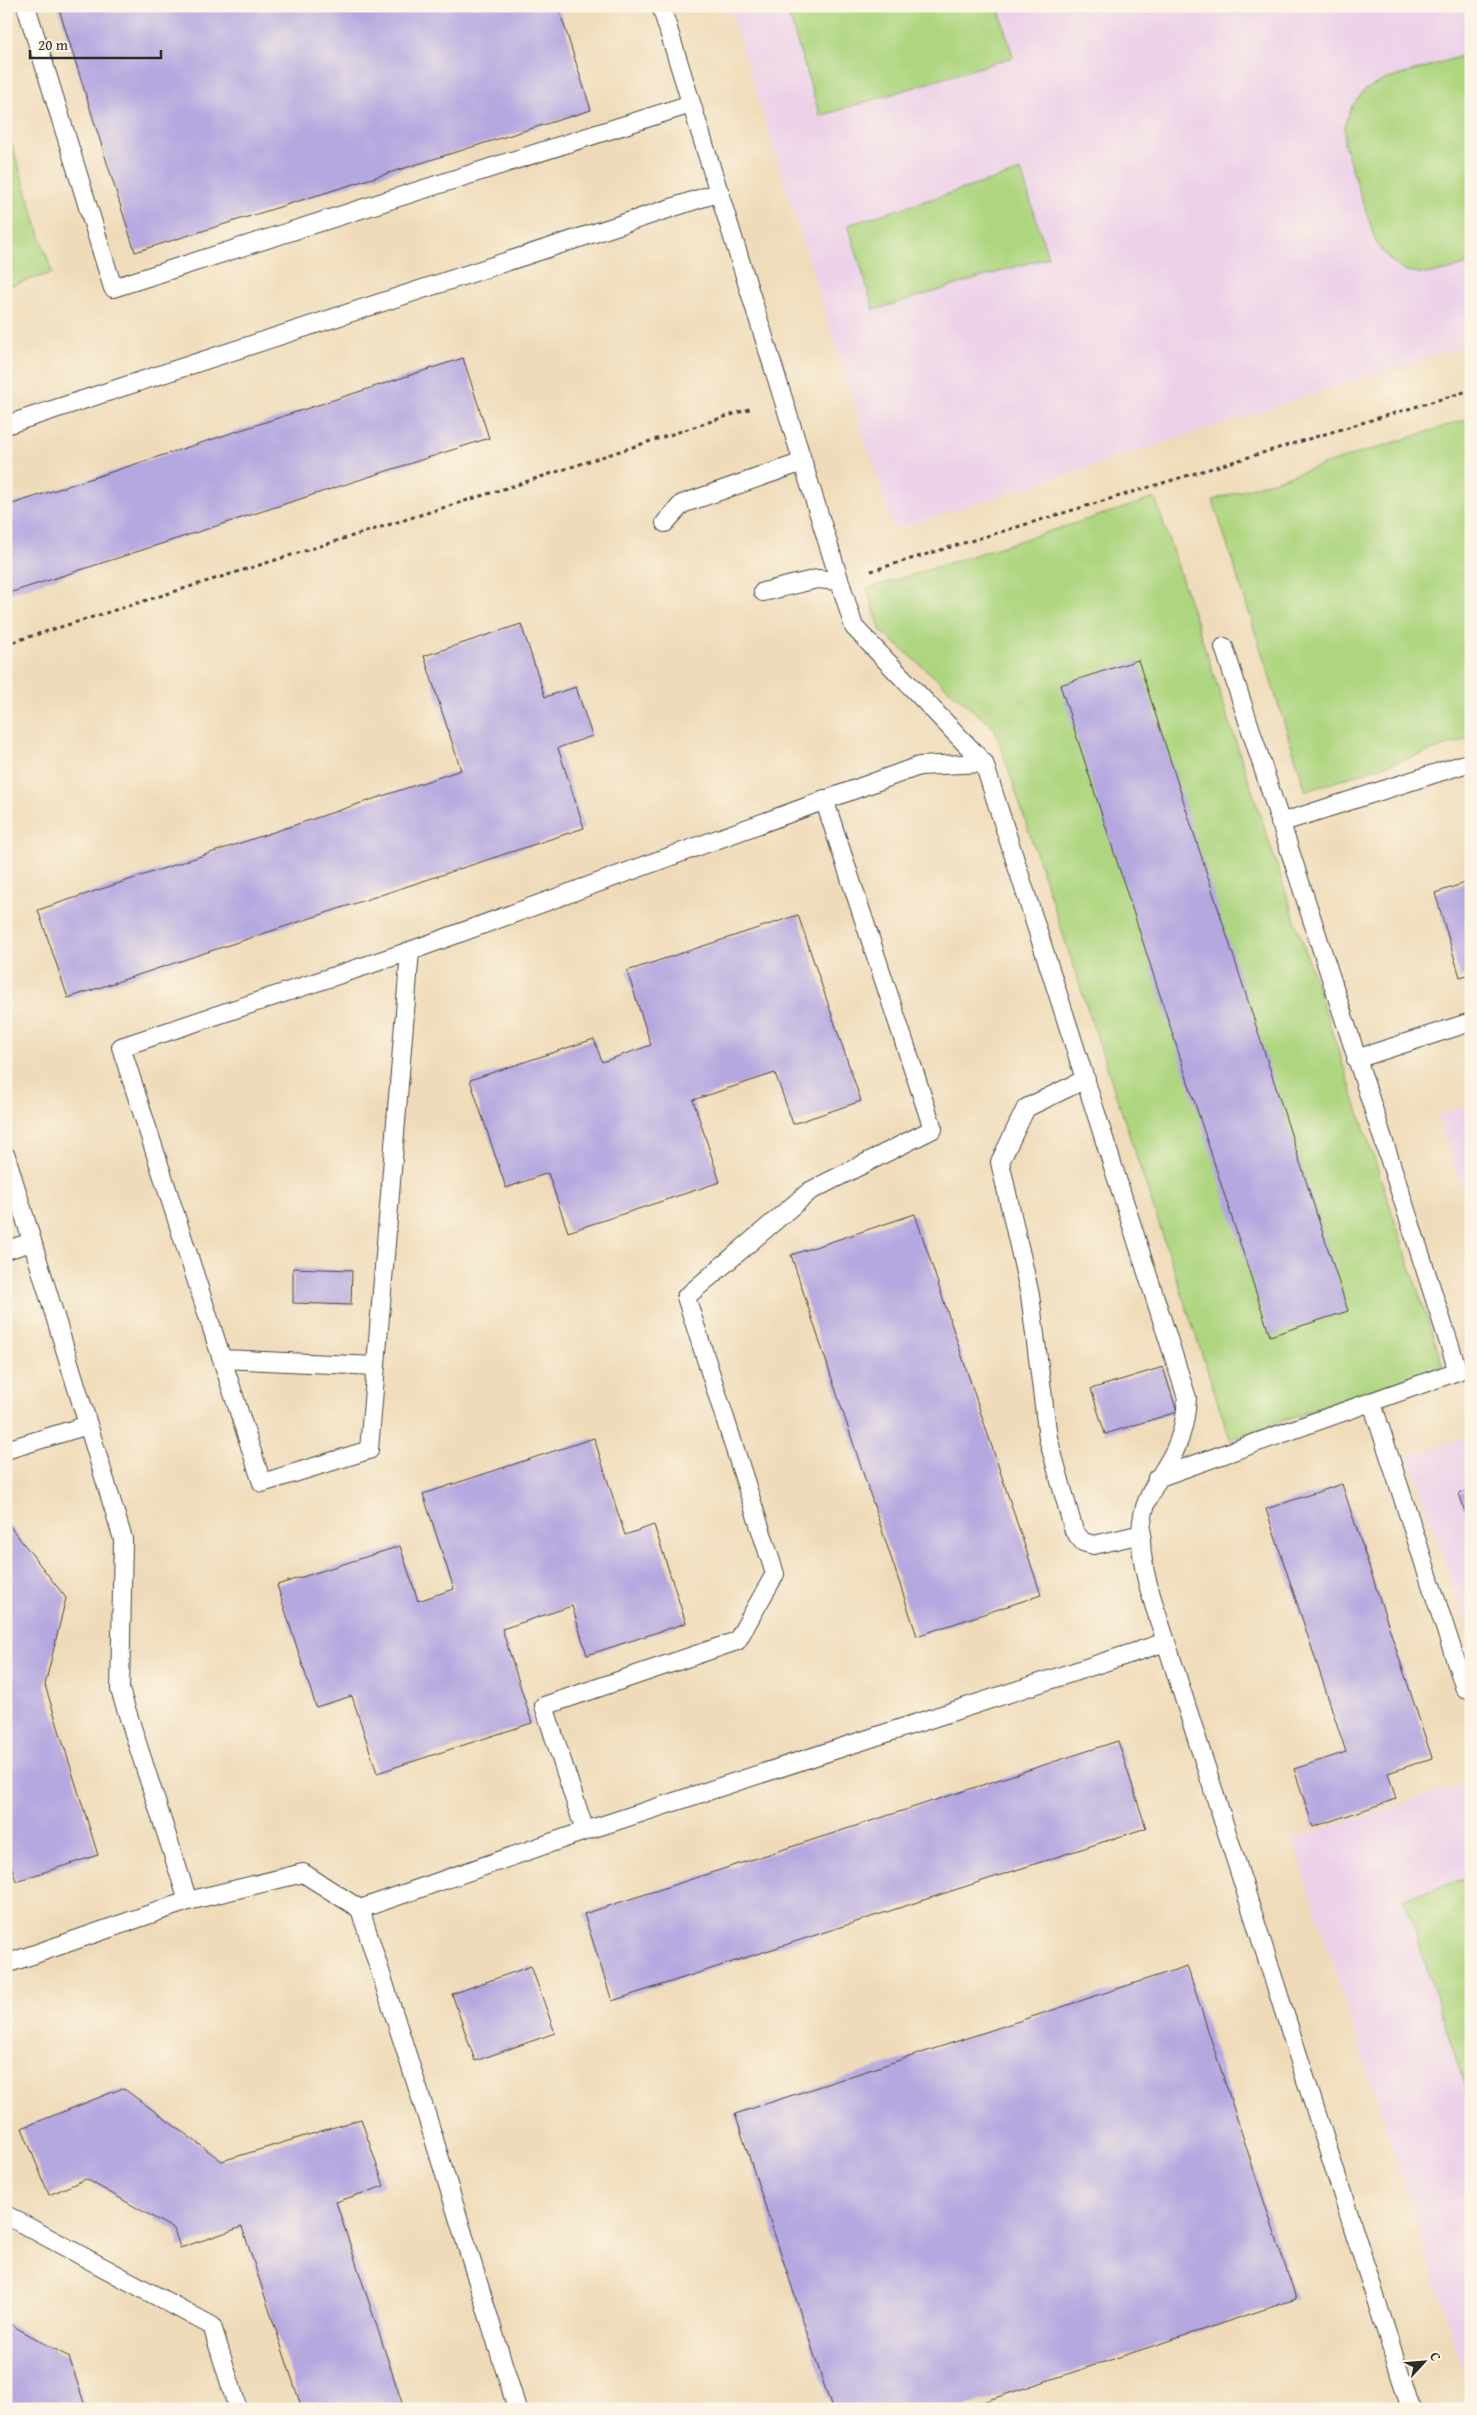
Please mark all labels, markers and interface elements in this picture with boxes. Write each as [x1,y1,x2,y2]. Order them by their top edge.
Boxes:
scale bar [30,28,161,60]
text: 20 m [38,34,69,55]
north arrow [1400,2338,1450,2388]
text: С [1425,2348,1446,2364]

